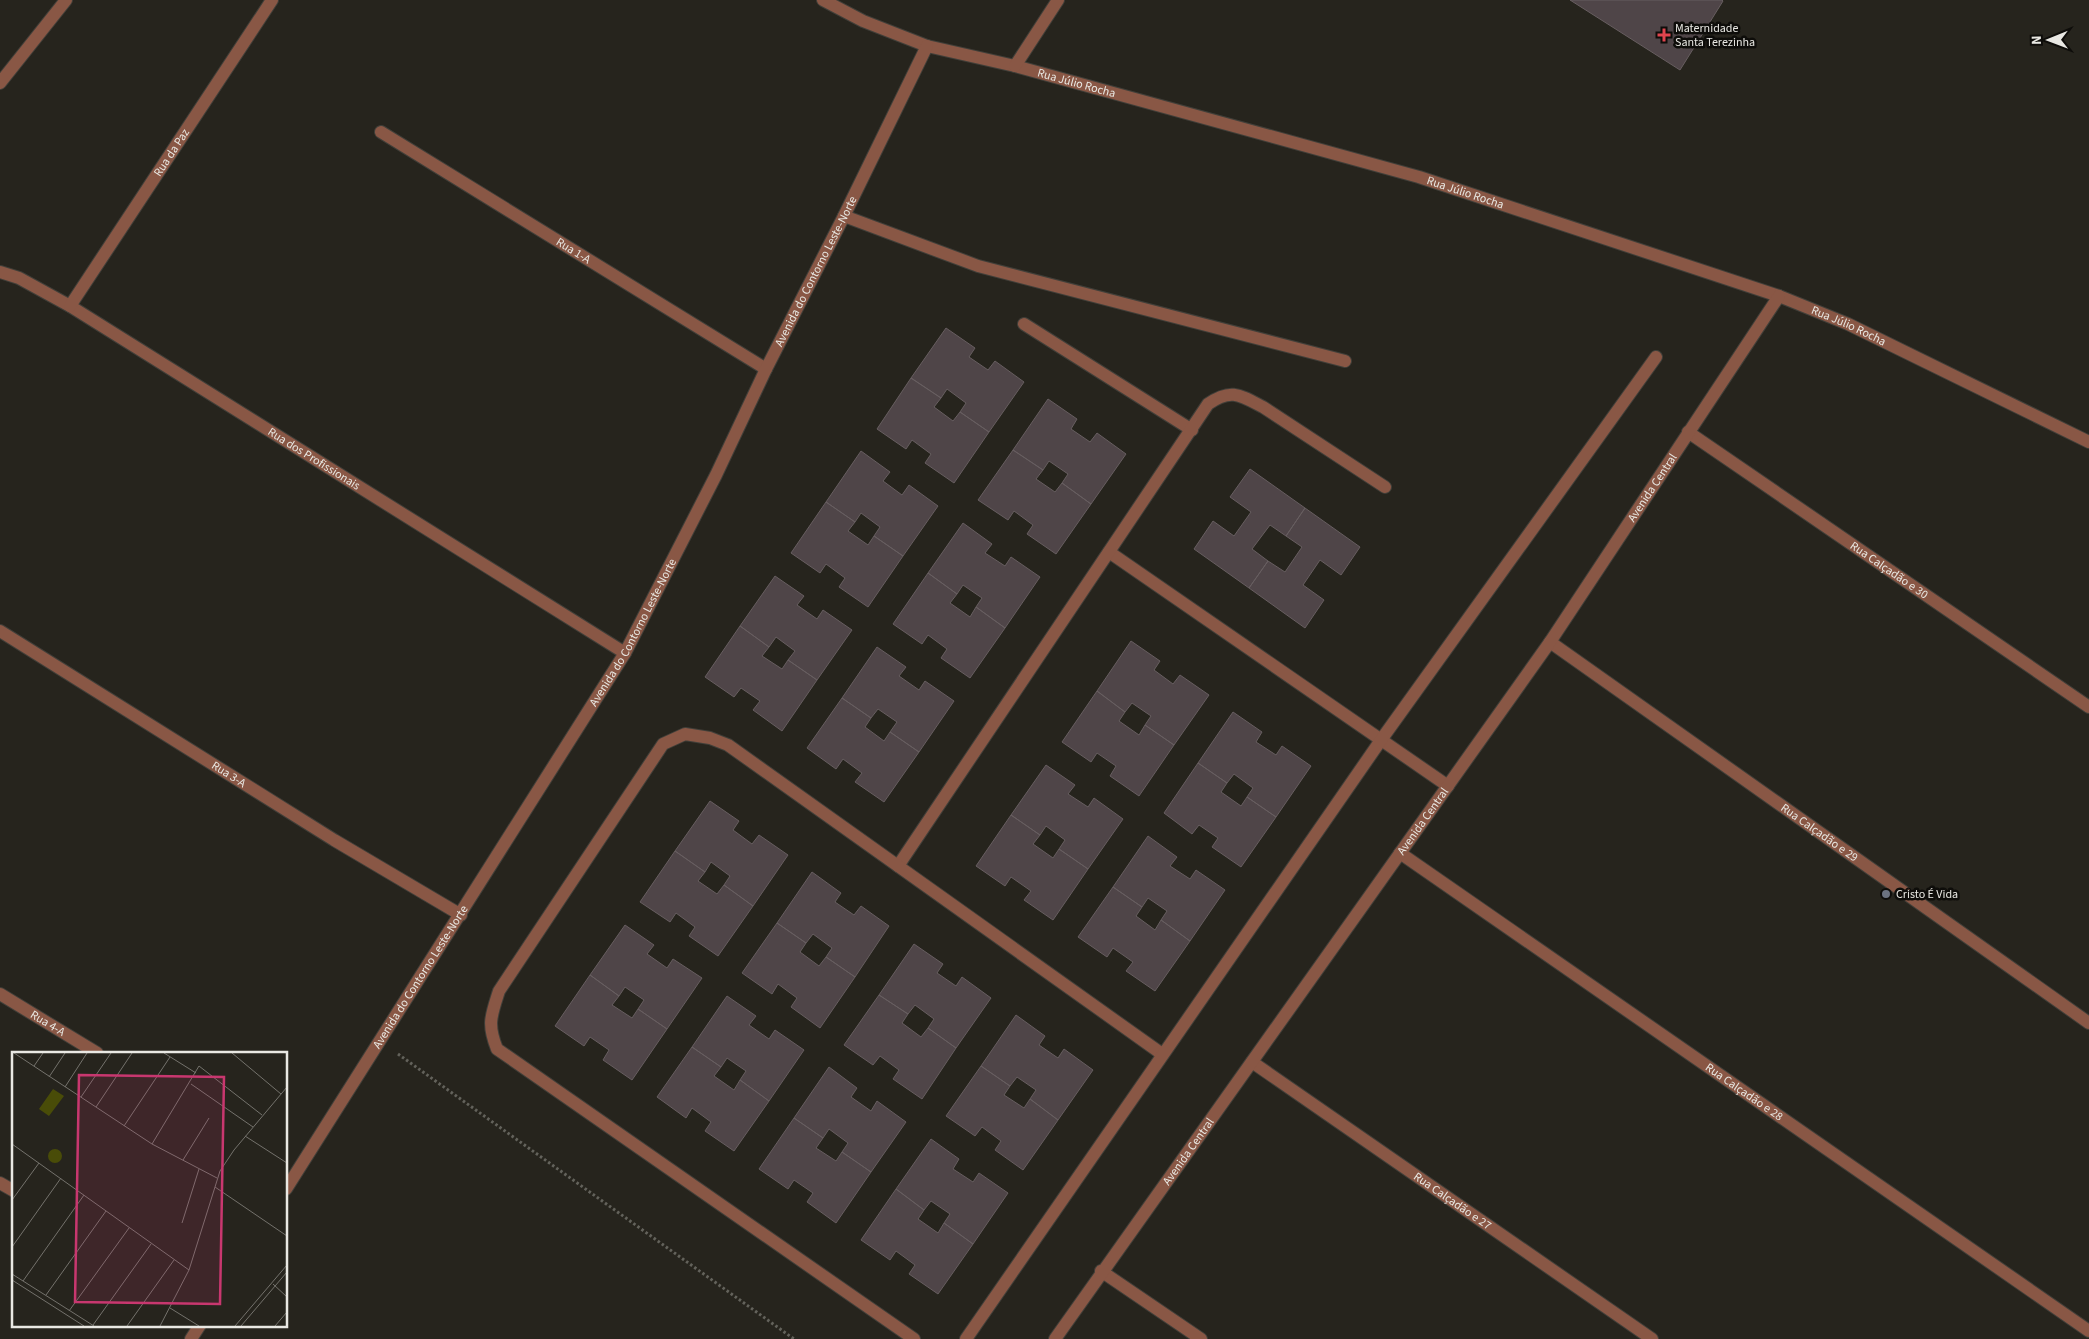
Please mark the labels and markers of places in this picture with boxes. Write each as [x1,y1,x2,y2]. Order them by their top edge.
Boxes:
place label: Maternidade Santa Terezinha [1675,20,1755,51]
marker: Maternidade Santa Terezinha [1657,28,1671,42]
place label: Cristo É Vida [1896,886,1958,903]
marker: Cristo É Vida [1880,888,1892,900]

